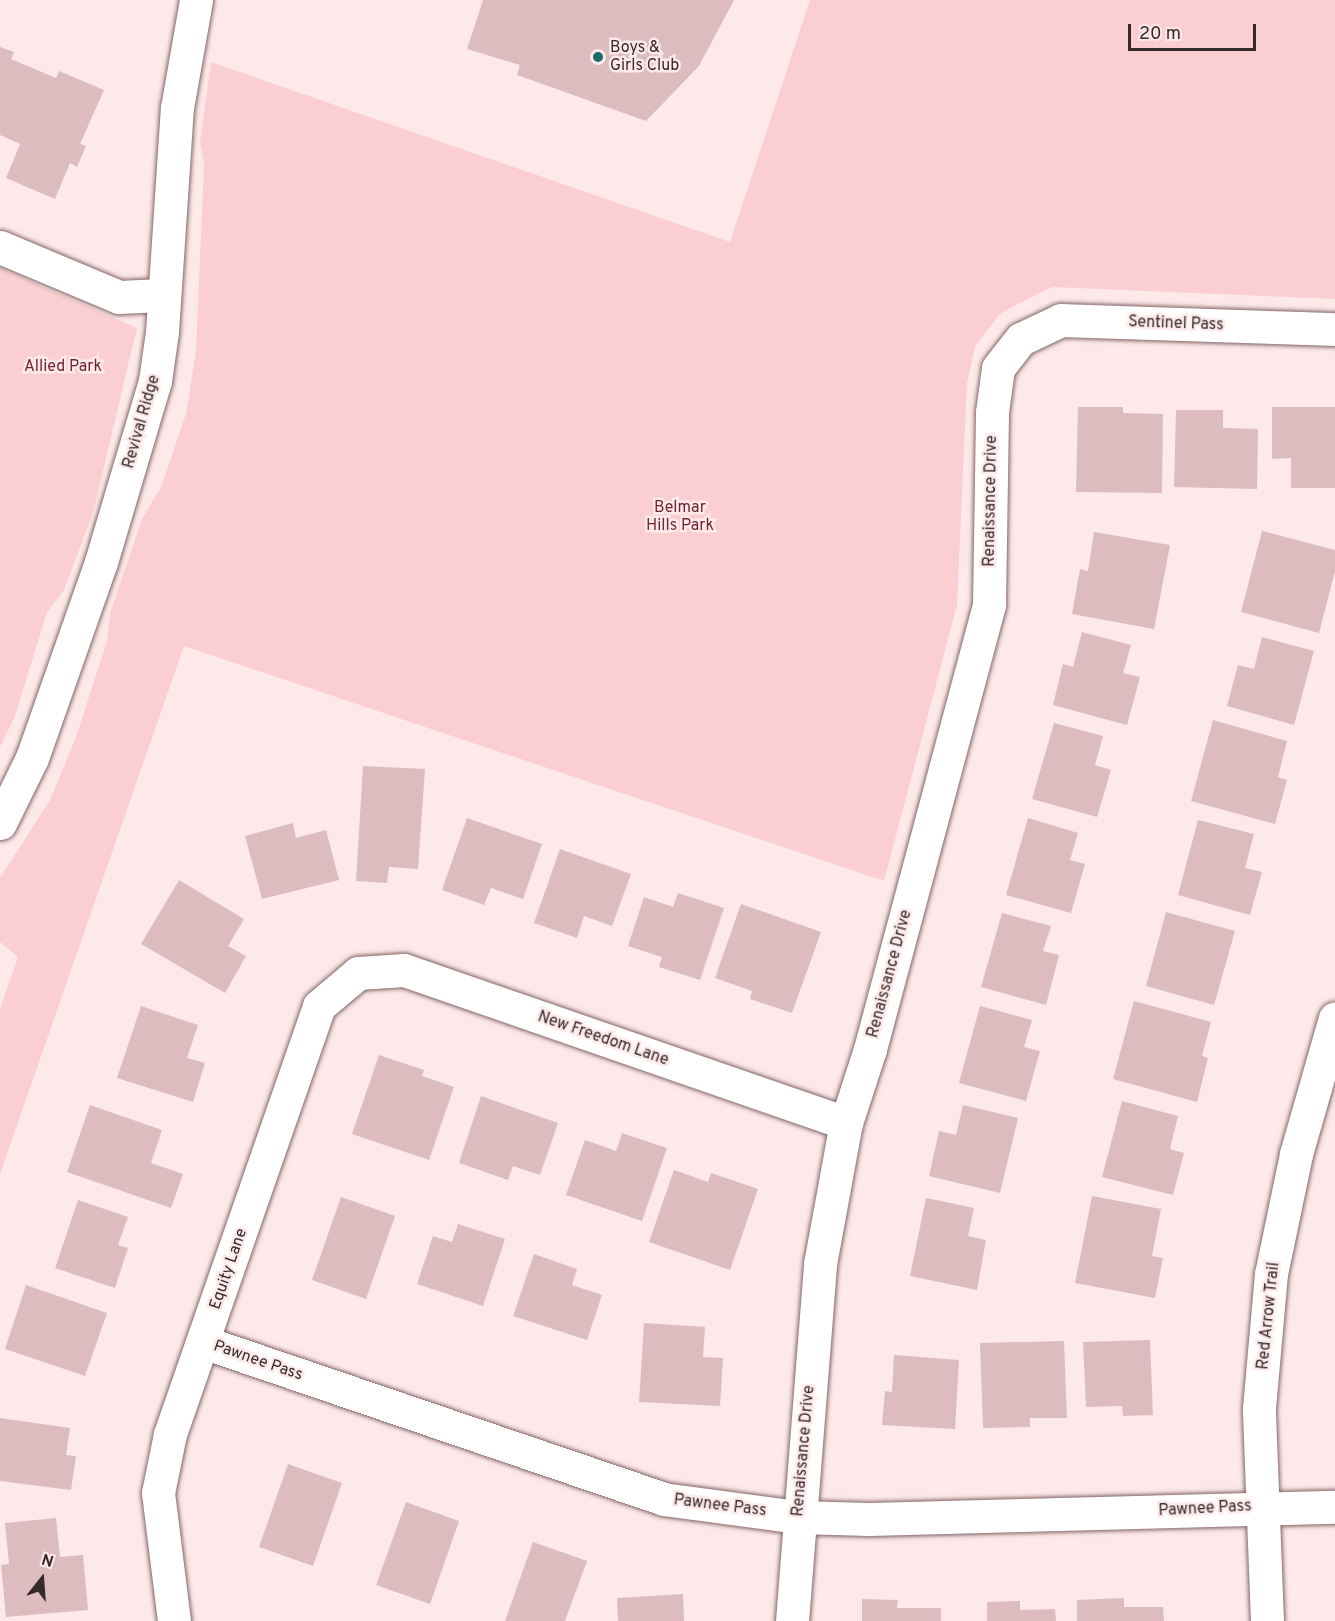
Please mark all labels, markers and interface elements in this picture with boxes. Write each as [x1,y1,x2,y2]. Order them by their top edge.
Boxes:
scale bar [1131,12,1258,50]
text: 20 m [1139,23,1181,46]
place label: Boys & Girls Club [610,38,679,76]
marker: Boys & Girls Club [591,50,605,64]
street label: Sentinel Pass [1128,313,1224,335]
park label: Allied Park [24,357,102,377]
street label: Revival Ridge [120,373,164,471]
street label: Renaissance Drive [980,435,1002,567]
park label: Belmar Hills Park [646,498,714,536]
street label: Renaissance Drive [864,908,916,1040]
street label: New Freedom Lane [535,1008,671,1070]
street label: Equity Lane [206,1226,252,1312]
street label: Red Arrow Trail [1254,1261,1284,1371]
street label: Pawnee Pass [211,1337,305,1385]
street label: Renaissance Drive [789,1385,819,1517]
street label: Pawnee Pass [673,1491,767,1521]
street label: Pawnee Pass [1158,1497,1252,1521]
north arrow [12,1549,72,1609]
text: N [39,1551,56,1573]

